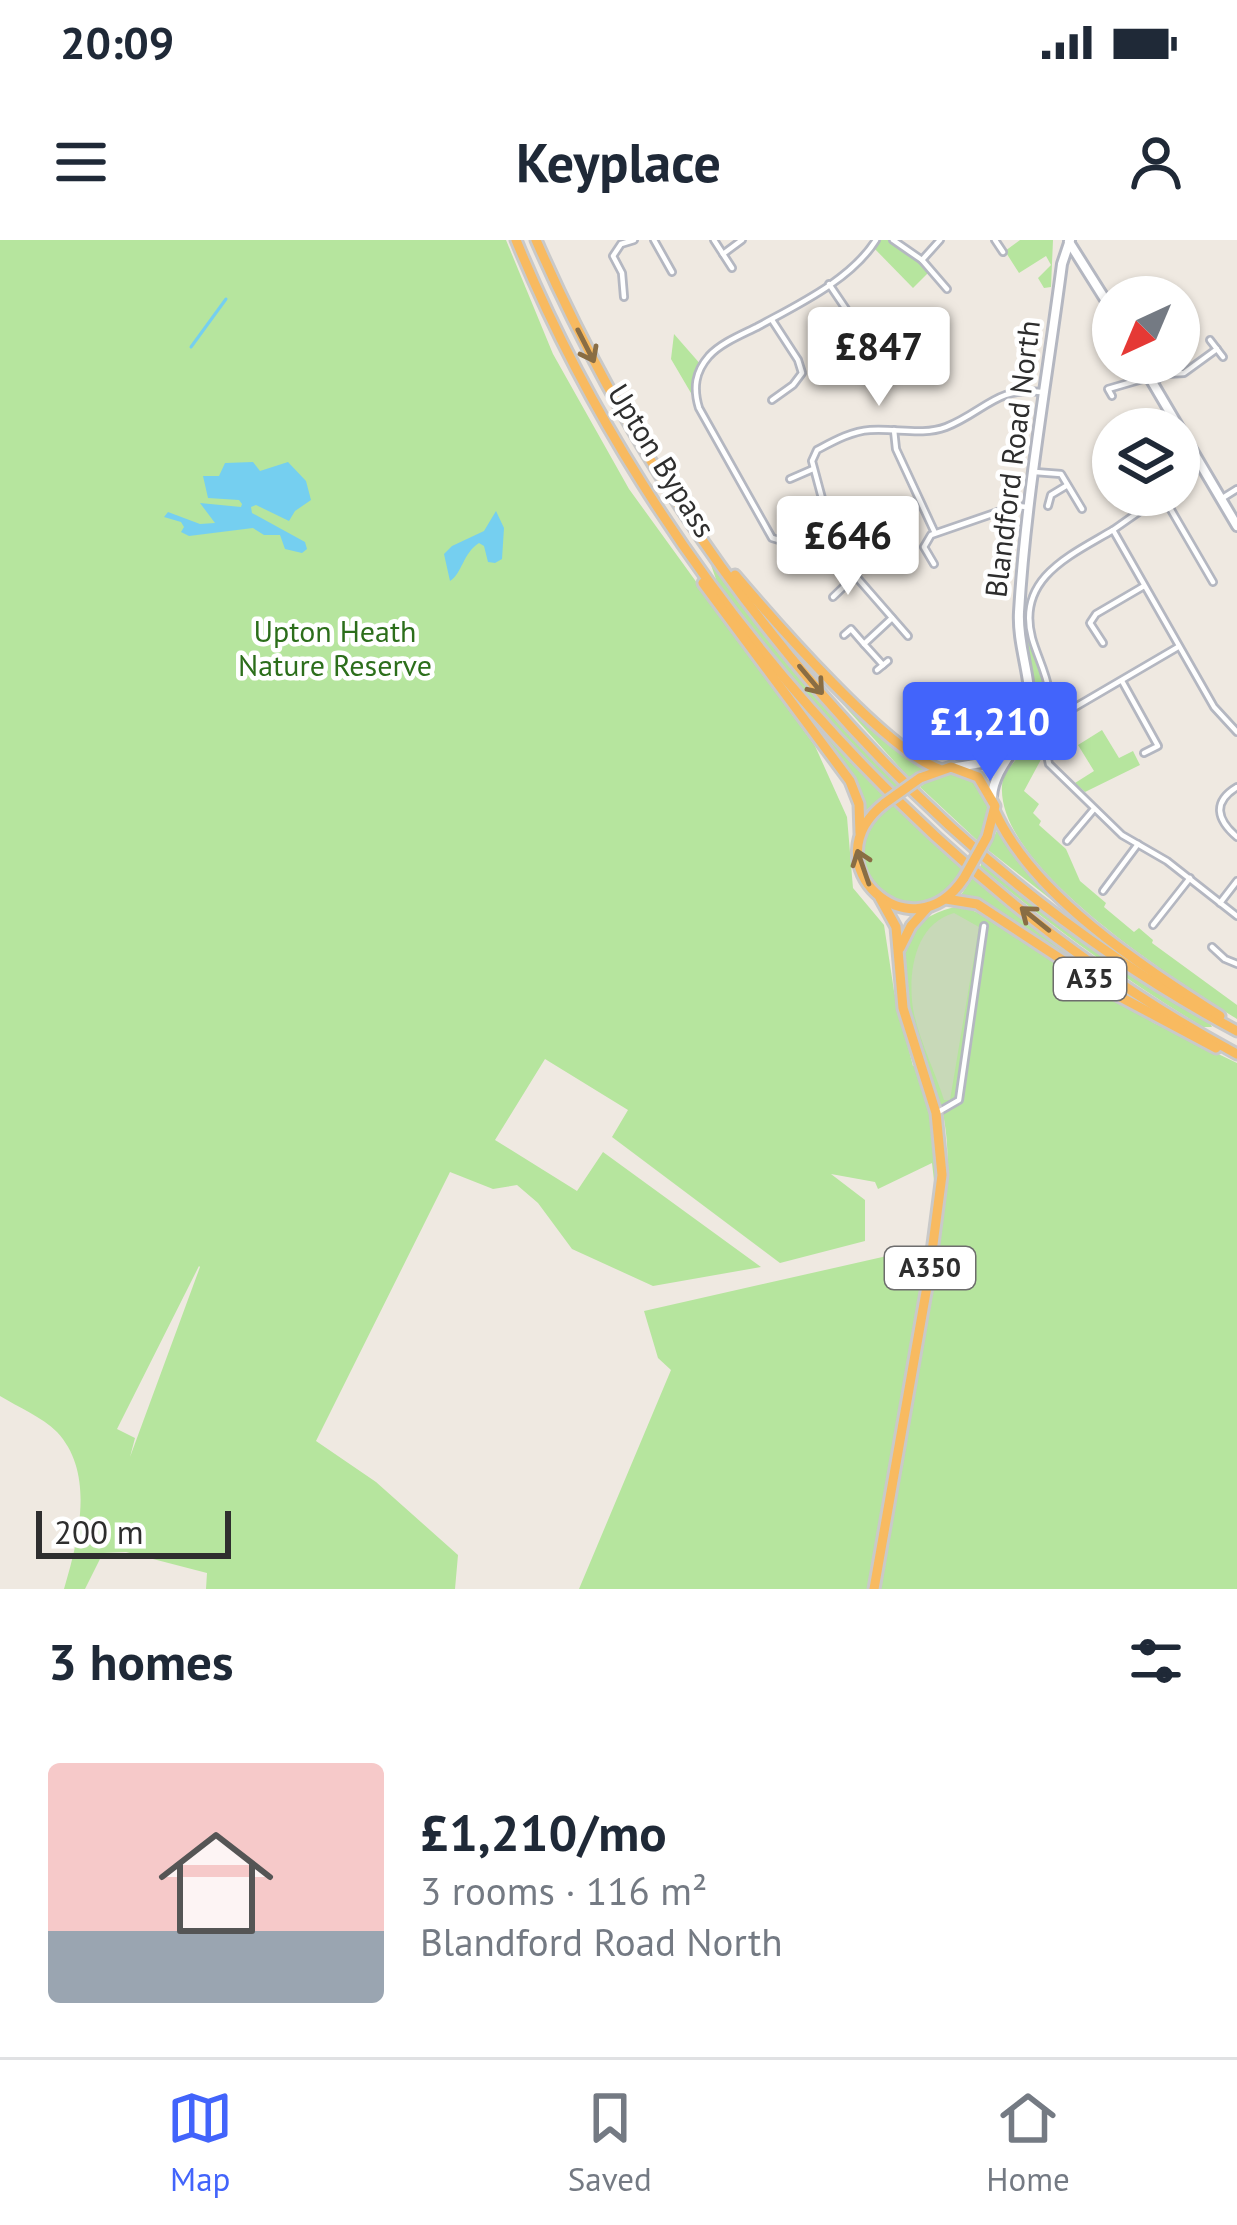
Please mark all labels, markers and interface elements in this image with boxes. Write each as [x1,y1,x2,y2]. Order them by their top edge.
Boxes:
text: 20:09 [60,13,174,71]
text: Keyplace [516,127,721,197]
icon: menu [48,129,114,195]
icon: person [1123,129,1189,195]
north arrow [1092,276,1200,384]
map controls [1092,276,1200,516]
pin: £847 [808,307,950,409]
street label: Blandford Road North [975,318,1048,600]
text: £847 [835,320,923,371]
one-way arrow [575,328,598,363]
street label: Upton Bypass [600,376,725,544]
button: layers [1092,408,1200,516]
pin: £646 [777,496,919,598]
text: £646 [804,509,892,560]
park label: Upton Heath Nature Reserve [238,611,432,684]
one-way arrow [797,664,825,695]
pin: £1,210 [892,682,1088,784]
text: £1,210 [930,695,1050,746]
one-way arrow [851,849,873,887]
one-way arrow [1020,906,1051,934]
road number: A35 [1054,958,1126,1000]
road number: A350 [885,1247,975,1289]
scale bar [36,1505,231,1558]
text: 200 m [54,1510,144,1553]
text: 3 homes [48,1628,234,1694]
icon: filters [1123,1628,1189,1694]
text: £1,210/mo [420,1799,667,1865]
icon: home [144,1811,288,1955]
text: 3 rooms · 116 m² [420,1865,707,1916]
text: Blandford Road North [420,1916,783,1967]
tab: Map [167,2085,233,2200]
tab: Saved [568,2085,652,2200]
tab: Home [986,2085,1070,2200]

